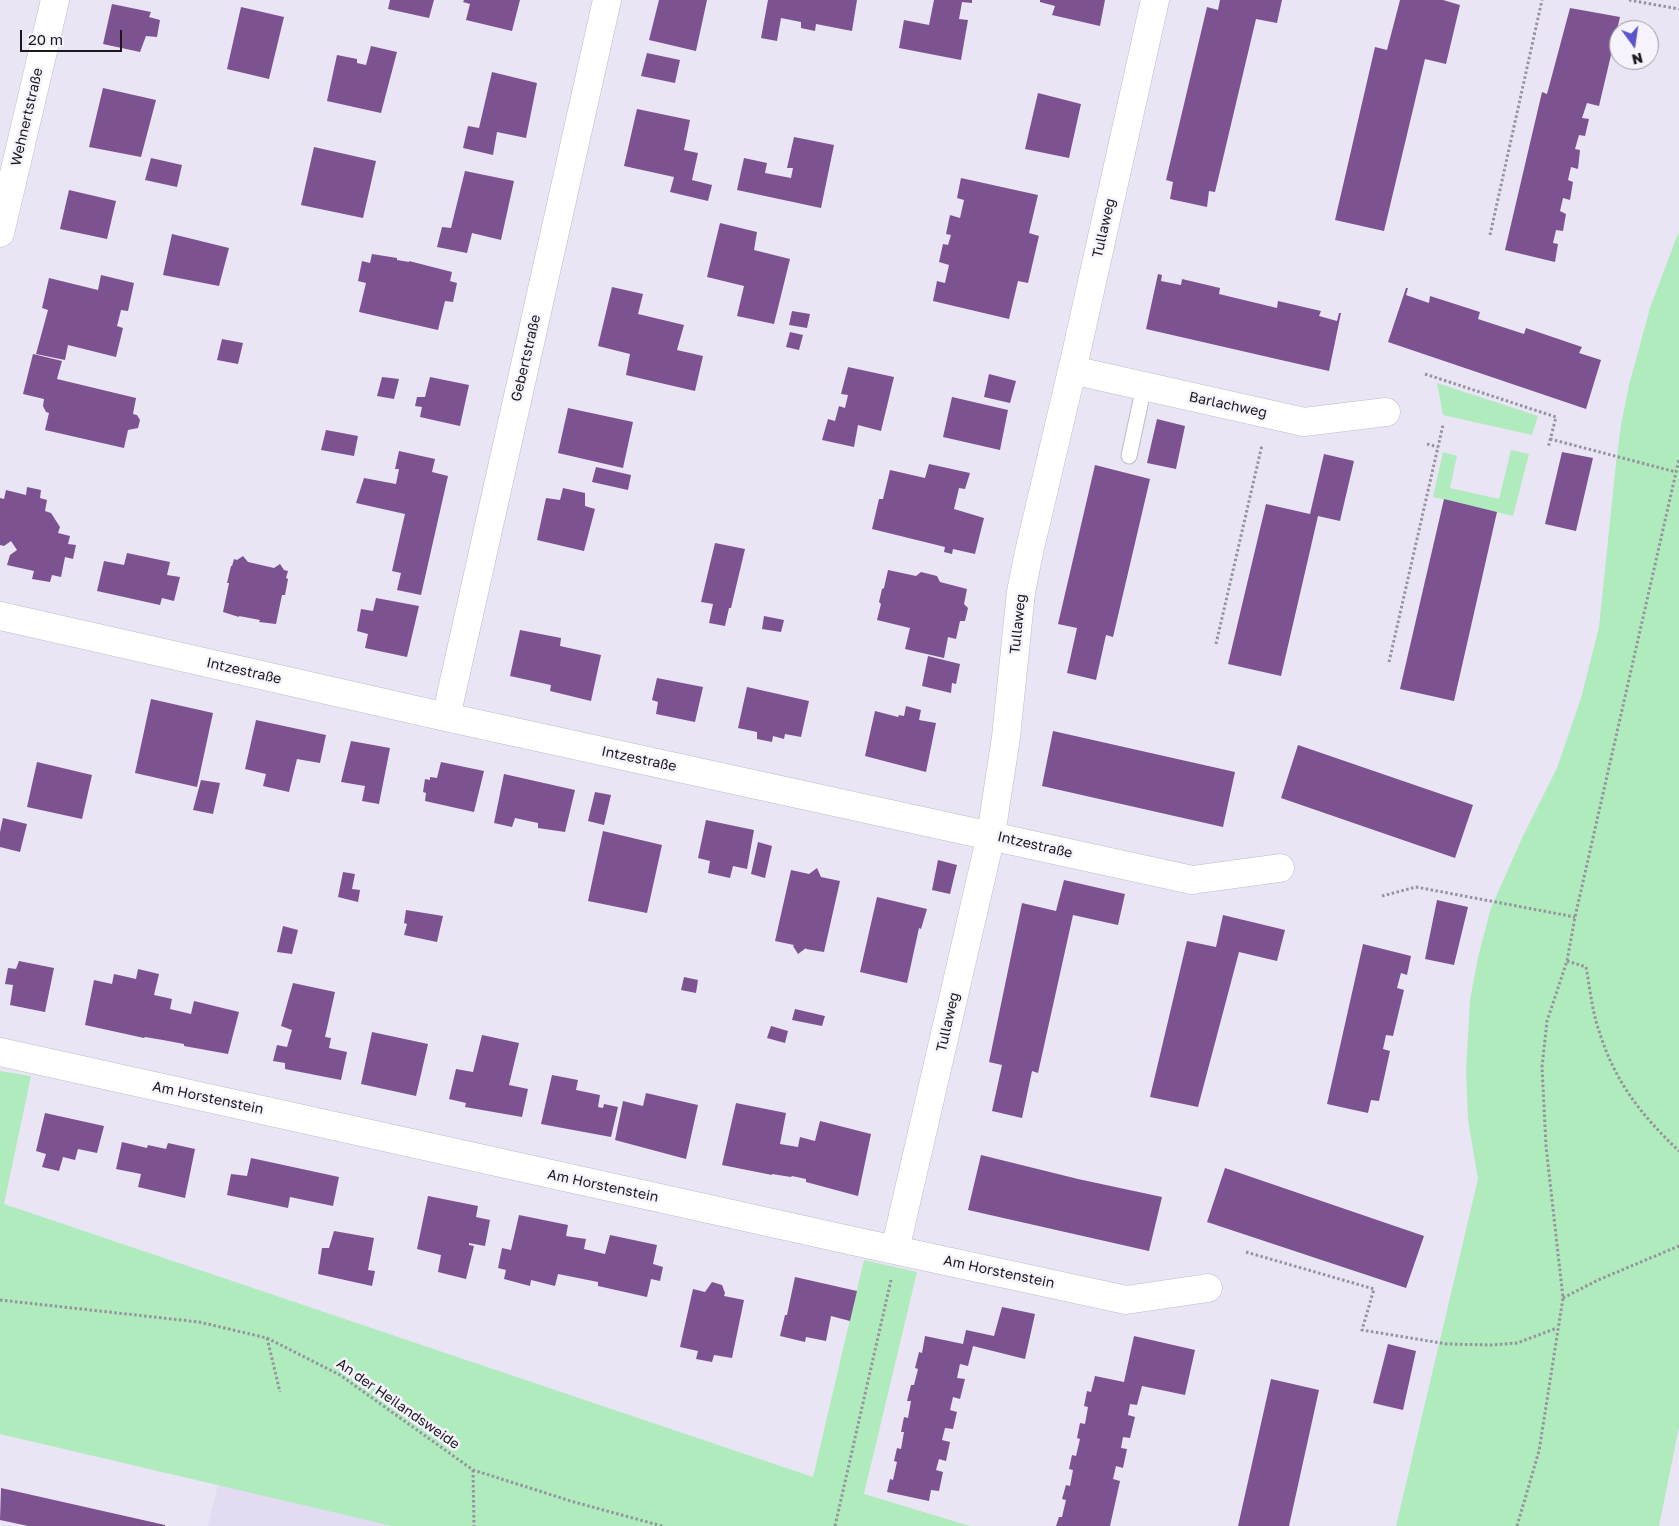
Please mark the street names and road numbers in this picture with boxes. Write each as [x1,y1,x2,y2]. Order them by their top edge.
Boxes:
street label: Wehnertstraße [8,66,46,168]
street label: Tullaweg [1089,197,1119,259]
street label: Gebertstraße [508,313,544,403]
street label: Barlachweg [1188,389,1268,421]
street label: Tullaweg [1006,593,1030,655]
street label: Intzestraße [205,654,283,688]
street label: Intzestraße [600,743,678,775]
street label: Intzestraße [996,828,1074,862]
street label: Tullaweg [933,991,963,1053]
street label: Am Horstenstein [151,1078,265,1118]
street label: Am Horstenstein [546,1166,660,1206]
street label: Am Horstenstein [942,1252,1056,1292]
street label: An der Heilandsweide [333,1355,463,1453]

